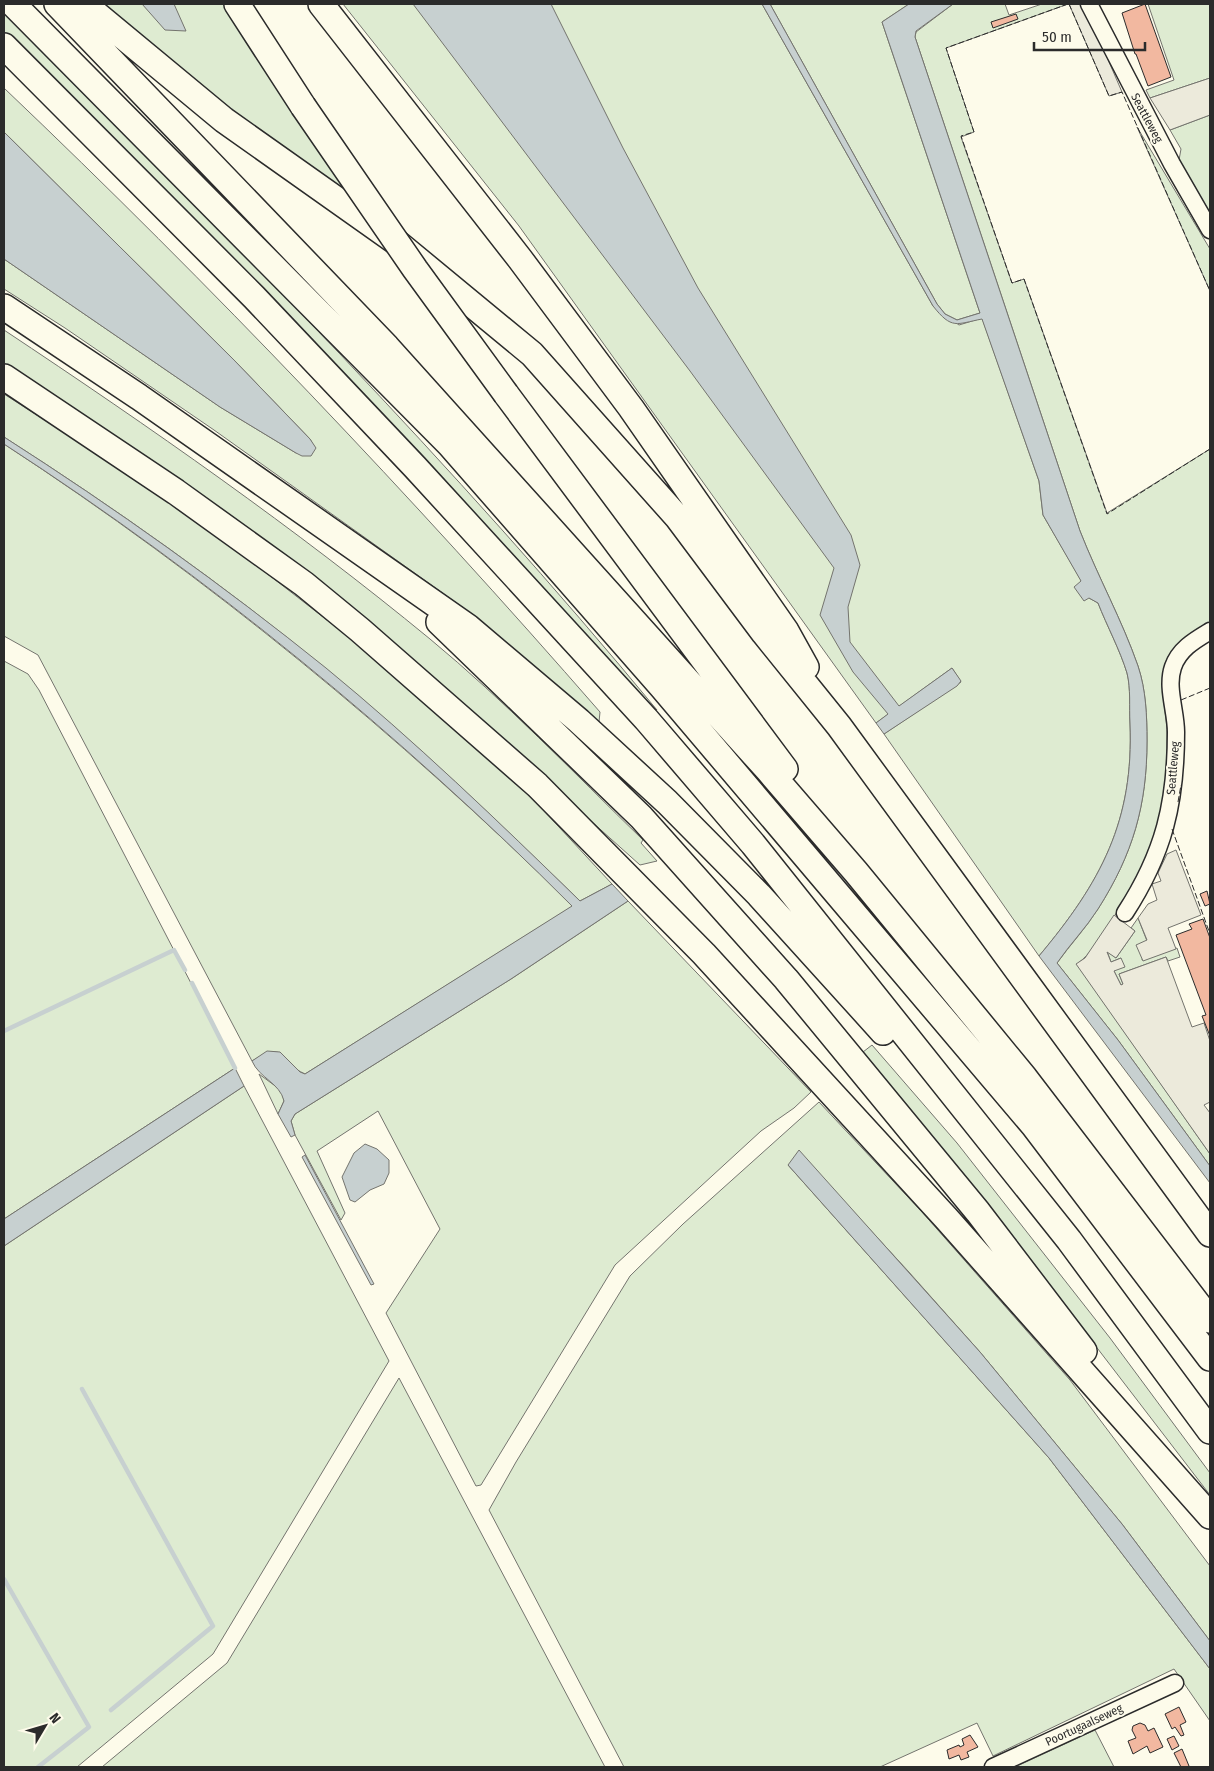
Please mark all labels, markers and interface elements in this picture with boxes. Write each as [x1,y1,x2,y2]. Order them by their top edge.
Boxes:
scale bar [1034,20,1145,52]
text: 50 m [1042,28,1072,46]
street label: Seattleweg [1128,91,1166,145]
street label: Seattleweg [1164,740,1182,795]
north arrow [20,1701,70,1751]
street label: Poortugaalseweg [1043,1701,1125,1749]
text: N [46,1710,64,1727]

